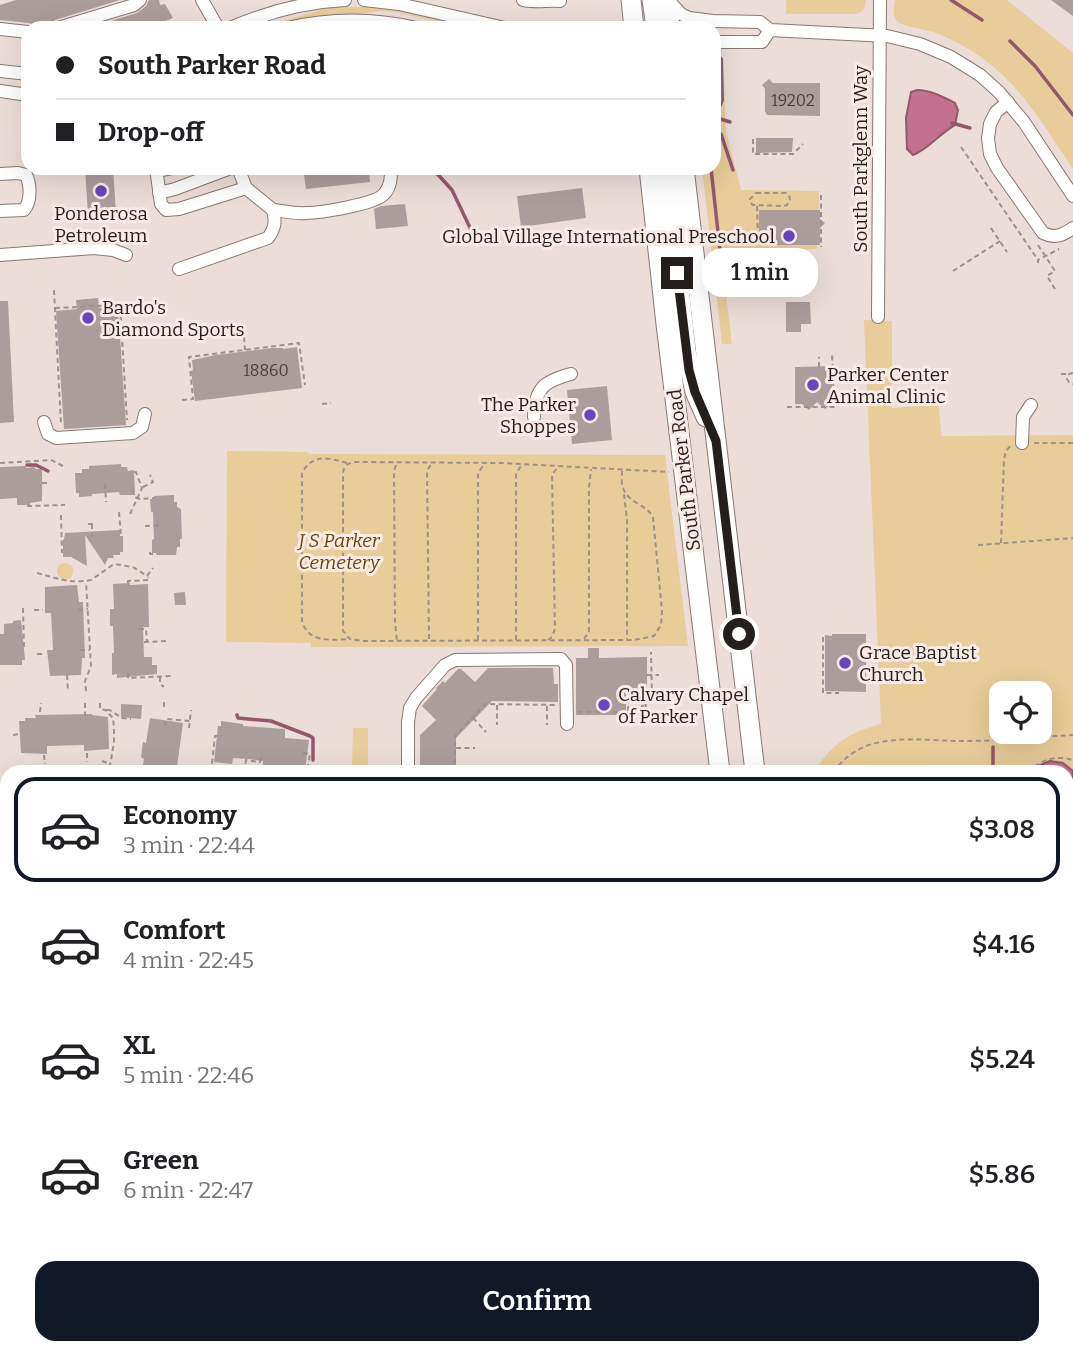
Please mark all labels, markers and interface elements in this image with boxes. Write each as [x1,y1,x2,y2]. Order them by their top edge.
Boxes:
text: South Parker Road [98,50,326,81]
street label: South Parkglenn Way [849,64,872,253]
house number: 19202 [771,91,815,110]
text: Drop-off [98,117,204,148]
marker: Ponderosa Petroleum [93,183,109,199]
place label: Ponderosa Petroleum [54,202,149,247]
place label: Global Village International Preschool [442,225,775,248]
marker: Global Village International Preschool [781,228,797,244]
callout: 1 min [702,248,817,298]
route end [661,257,693,289]
text: 1 min [731,258,789,286]
place label: Bardo's Diamond Sports [102,296,245,341]
marker: Bardo's Diamond Sports [80,310,96,326]
house number: 18860 [243,361,289,380]
place label: Parker Center Animal Clinic [827,363,949,408]
marker: Parker Center Animal Clinic [805,377,821,393]
street label: South Parker Road [663,388,705,552]
place label: The Parker Shoppes [481,393,577,438]
marker: The Parker Shoppes [582,407,598,423]
park label: J S Parker Cemetery [296,529,381,574]
route start [723,618,755,650]
place label: Grace Baptist Church [859,641,977,686]
marker: Grace Baptist Church [837,655,853,671]
map controls [989,681,1052,744]
button: locate [989,681,1052,744]
place label: Calvary Chapel of Parker [618,683,749,728]
marker: Calvary Chapel of Parker [596,697,612,713]
icon: car [39,798,102,861]
text: Economy [123,800,237,831]
text: $3.08 [968,814,1035,845]
text: 3 min · 22:44 [123,831,255,859]
icon: car [39,913,102,976]
text: Comfort [123,915,226,946]
text: $4.16 [972,929,1035,960]
text: 4 min · 22:45 [123,946,254,974]
icon: car [39,1028,102,1091]
text: XL [123,1030,155,1061]
text: $5.24 [969,1044,1035,1075]
text: 5 min · 22:46 [123,1061,254,1089]
icon: car [39,1143,102,1206]
text: Green [123,1145,199,1176]
text: $5.86 [969,1159,1035,1190]
text: 6 min · 22:47 [123,1176,253,1204]
button: Confirm [35,1261,1039,1341]

